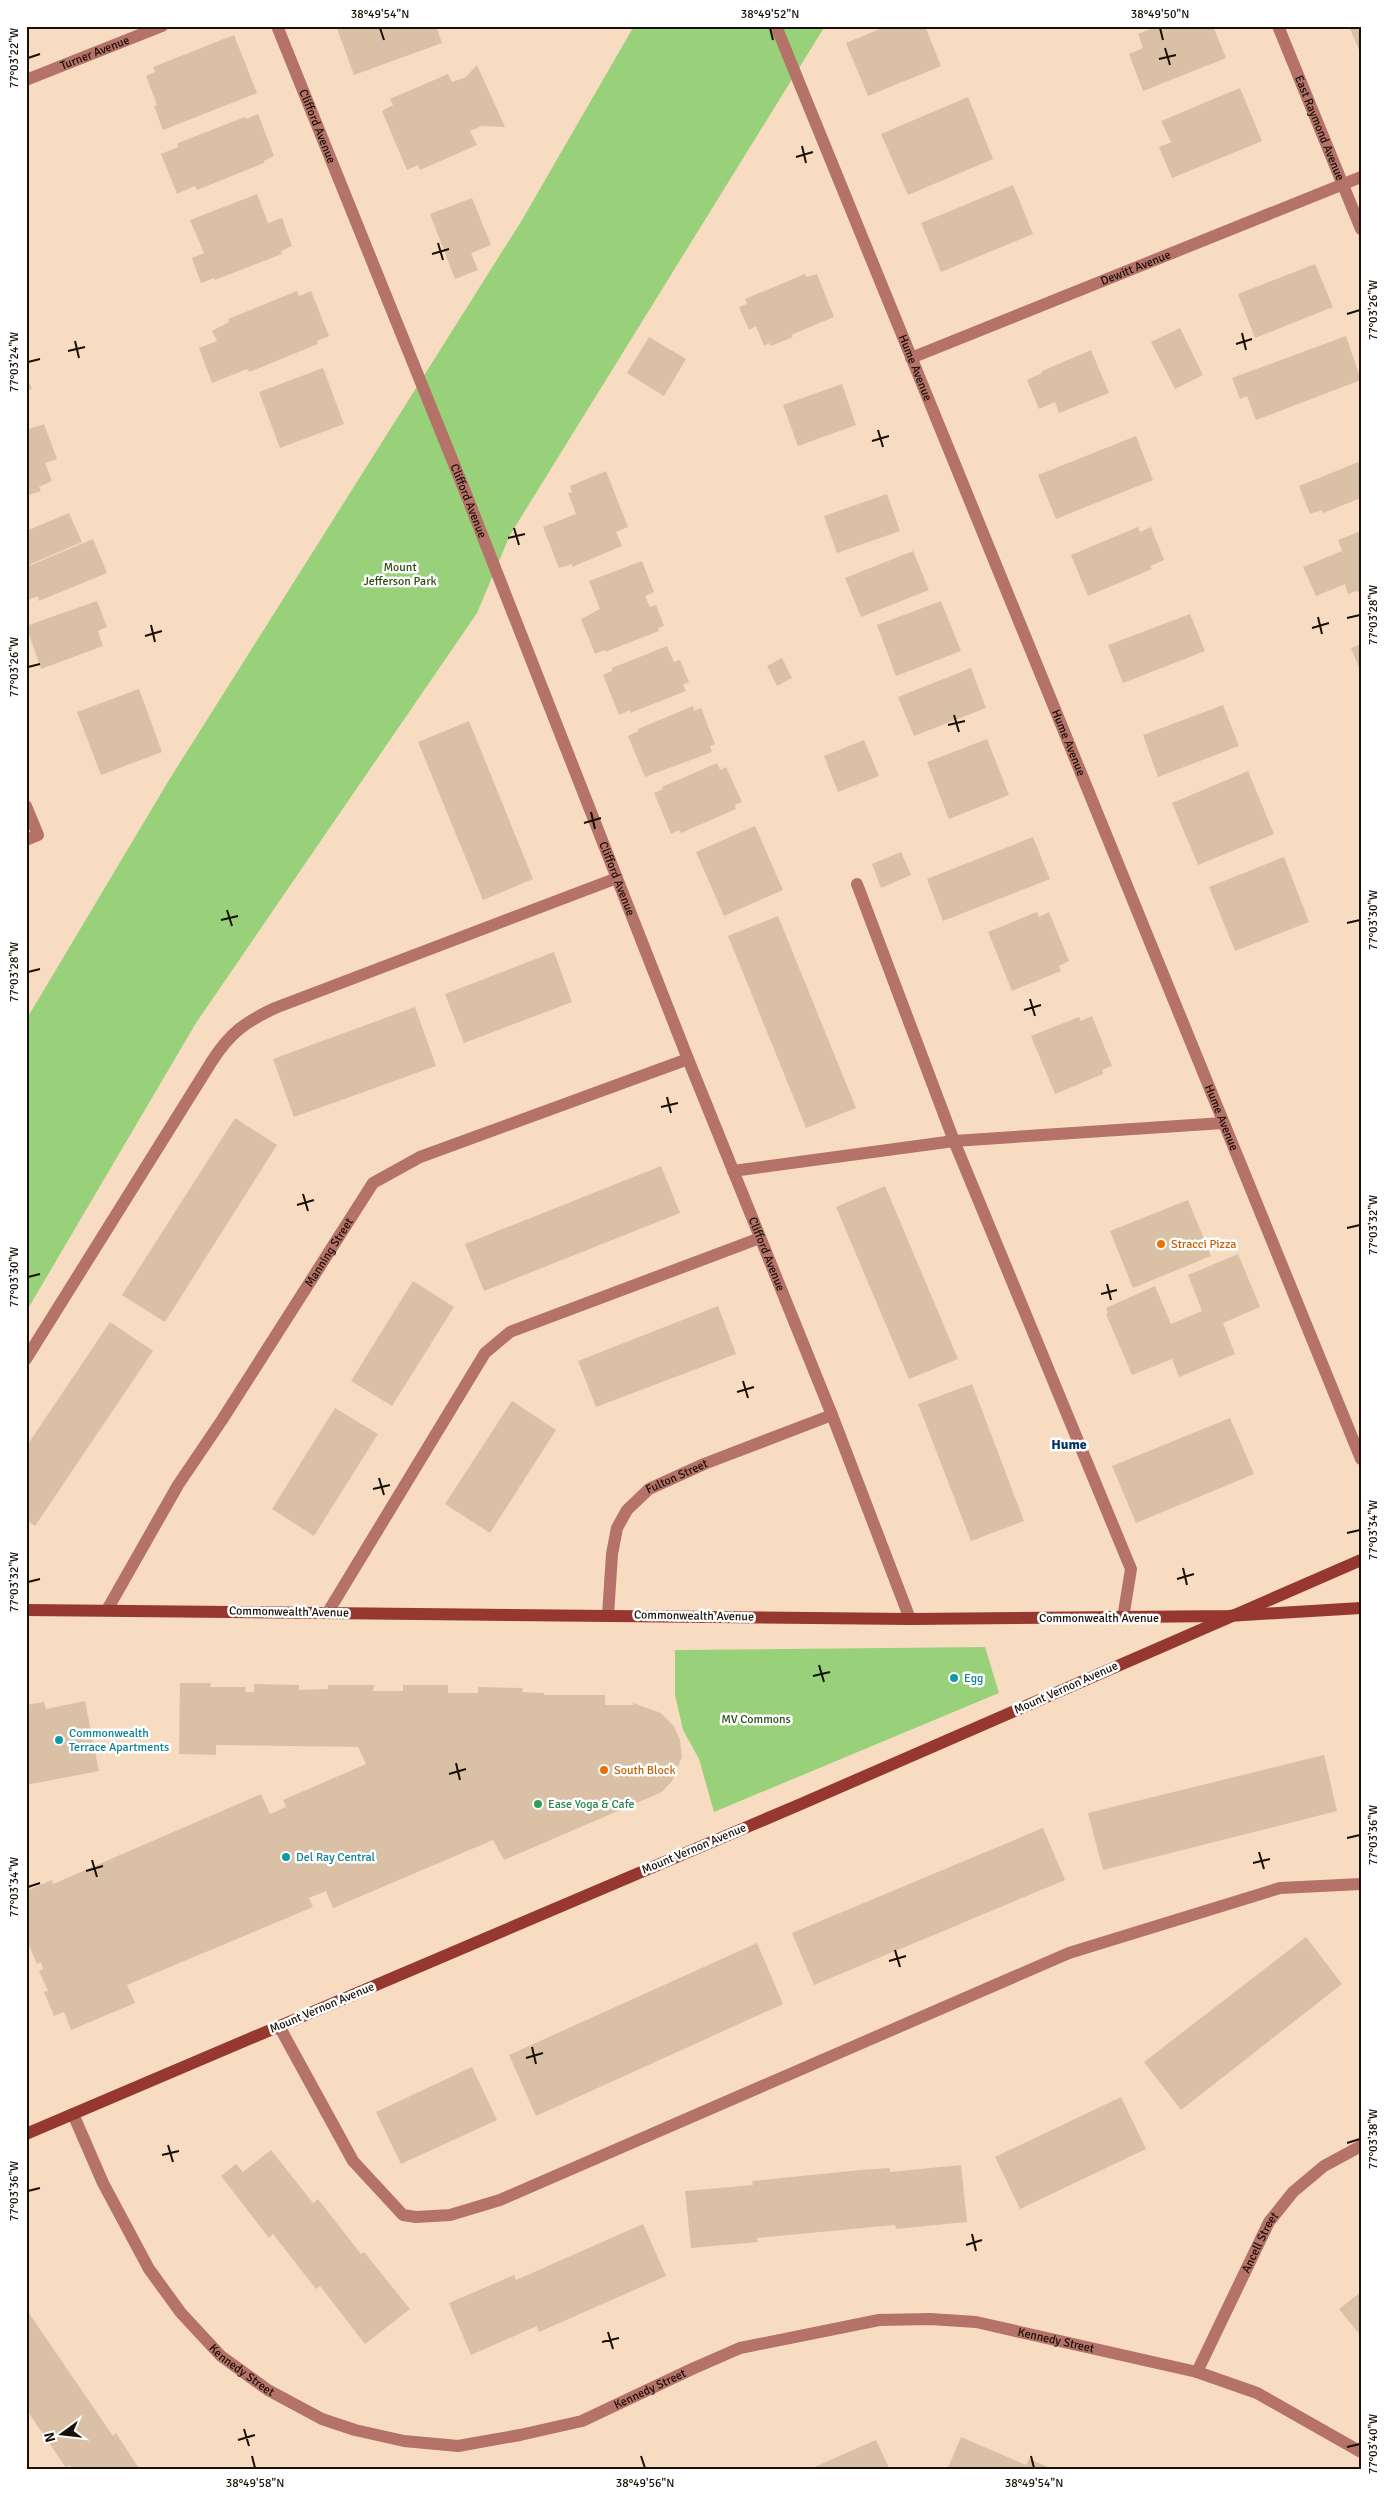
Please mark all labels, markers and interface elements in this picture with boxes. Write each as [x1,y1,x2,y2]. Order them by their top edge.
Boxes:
text: 38°49'54"N [351,7,409,22]
text: 38°49'52"N [741,7,799,22]
text: 38°49'50"N [1131,7,1189,22]
text: 77°03'22"W [7,28,22,88]
street label: Turner Avenue [58,32,132,73]
street label: East Raymond Avenue [1291,73,1348,183]
street label: Clifford Avenue [296,87,339,165]
street label: Dewitt Avenue [1098,247,1173,289]
text: 77°03'26"W [1366,280,1381,340]
text: 77°03'24"W [7,332,22,392]
street label: Hume Avenue [895,332,936,403]
street label: Clifford Avenue [447,461,490,540]
park label: Mount Jefferson Park [363,560,437,589]
text: 77°03'28"W [1366,585,1381,645]
text: 77°03'26"W [7,637,22,697]
street label: Hume Avenue [1048,707,1089,778]
street label: Clifford Avenue [596,839,638,918]
text: 77°03'30"W [1366,890,1381,950]
text: 77°03'28"W [7,942,22,1002]
street label: Hume Avenue [1201,1082,1242,1153]
text: 77°03'32"W [1366,1195,1381,1255]
street label: Manning Street [301,1215,356,1290]
street label: Clifford Avenue [745,1215,789,1293]
place label: Stracci Pizza [1171,1237,1236,1252]
marker: Stracci Pizza [1155,1238,1167,1250]
text: 77°03'30"W [7,1247,22,1307]
district label: Hume [1051,1436,1087,1453]
street label: Fulton Street [643,1456,710,1497]
text: 77°03'34"W [1366,1500,1381,1560]
text: 77°03'32"W [7,1552,22,1612]
street label: Commonwealth Avenue [229,1603,349,1621]
street label: Commonwealth Avenue [634,1607,754,1625]
street label: Commonwealth Avenue [1039,1611,1159,1626]
street label: Mount Vernon Avenue [1012,1658,1120,1718]
place label: Egg [964,1671,983,1686]
marker: Egg [948,1672,960,1684]
park label: MV Commons [721,1712,791,1727]
place label: Commonwealth Terrace Apartments [69,1726,169,1755]
marker: Commonwealth Terrace Apartments [53,1734,65,1746]
place label: South Block [614,1763,675,1778]
marker: South Block [598,1764,610,1776]
place label: Ease Yoga & Cafe [548,1797,635,1812]
marker: Ease Yoga & Cafe [532,1798,544,1810]
text: 77°03'36"W [1366,1805,1381,1865]
street label: Mount Vernon Avenue [639,1820,749,1878]
place label: Del Ray Central [296,1850,376,1865]
marker: Del Ray Central [280,1851,292,1863]
text: 77°03'34"W [7,1857,22,1917]
street label: Mount Vernon Avenue [267,1979,377,2037]
text: 77°03'38"W [1366,2109,1381,2169]
text: 77°03'36"W [7,2161,22,2221]
street label: Ancell Street [1238,2209,1282,2275]
street label: Kennedy Street [1016,2324,1096,2356]
street label: Kennedy Street [206,2341,277,2399]
street label: Kennedy Street [611,2365,688,2412]
north arrow [38,2408,88,2458]
text: 77°03'40"W [1366,2414,1381,2474]
text: N [40,2430,59,2444]
text: 38°49'58"N [226,2476,284,2491]
text: 38°49'56"N [616,2476,674,2491]
text: 38°49'54"N [1005,2476,1063,2491]

